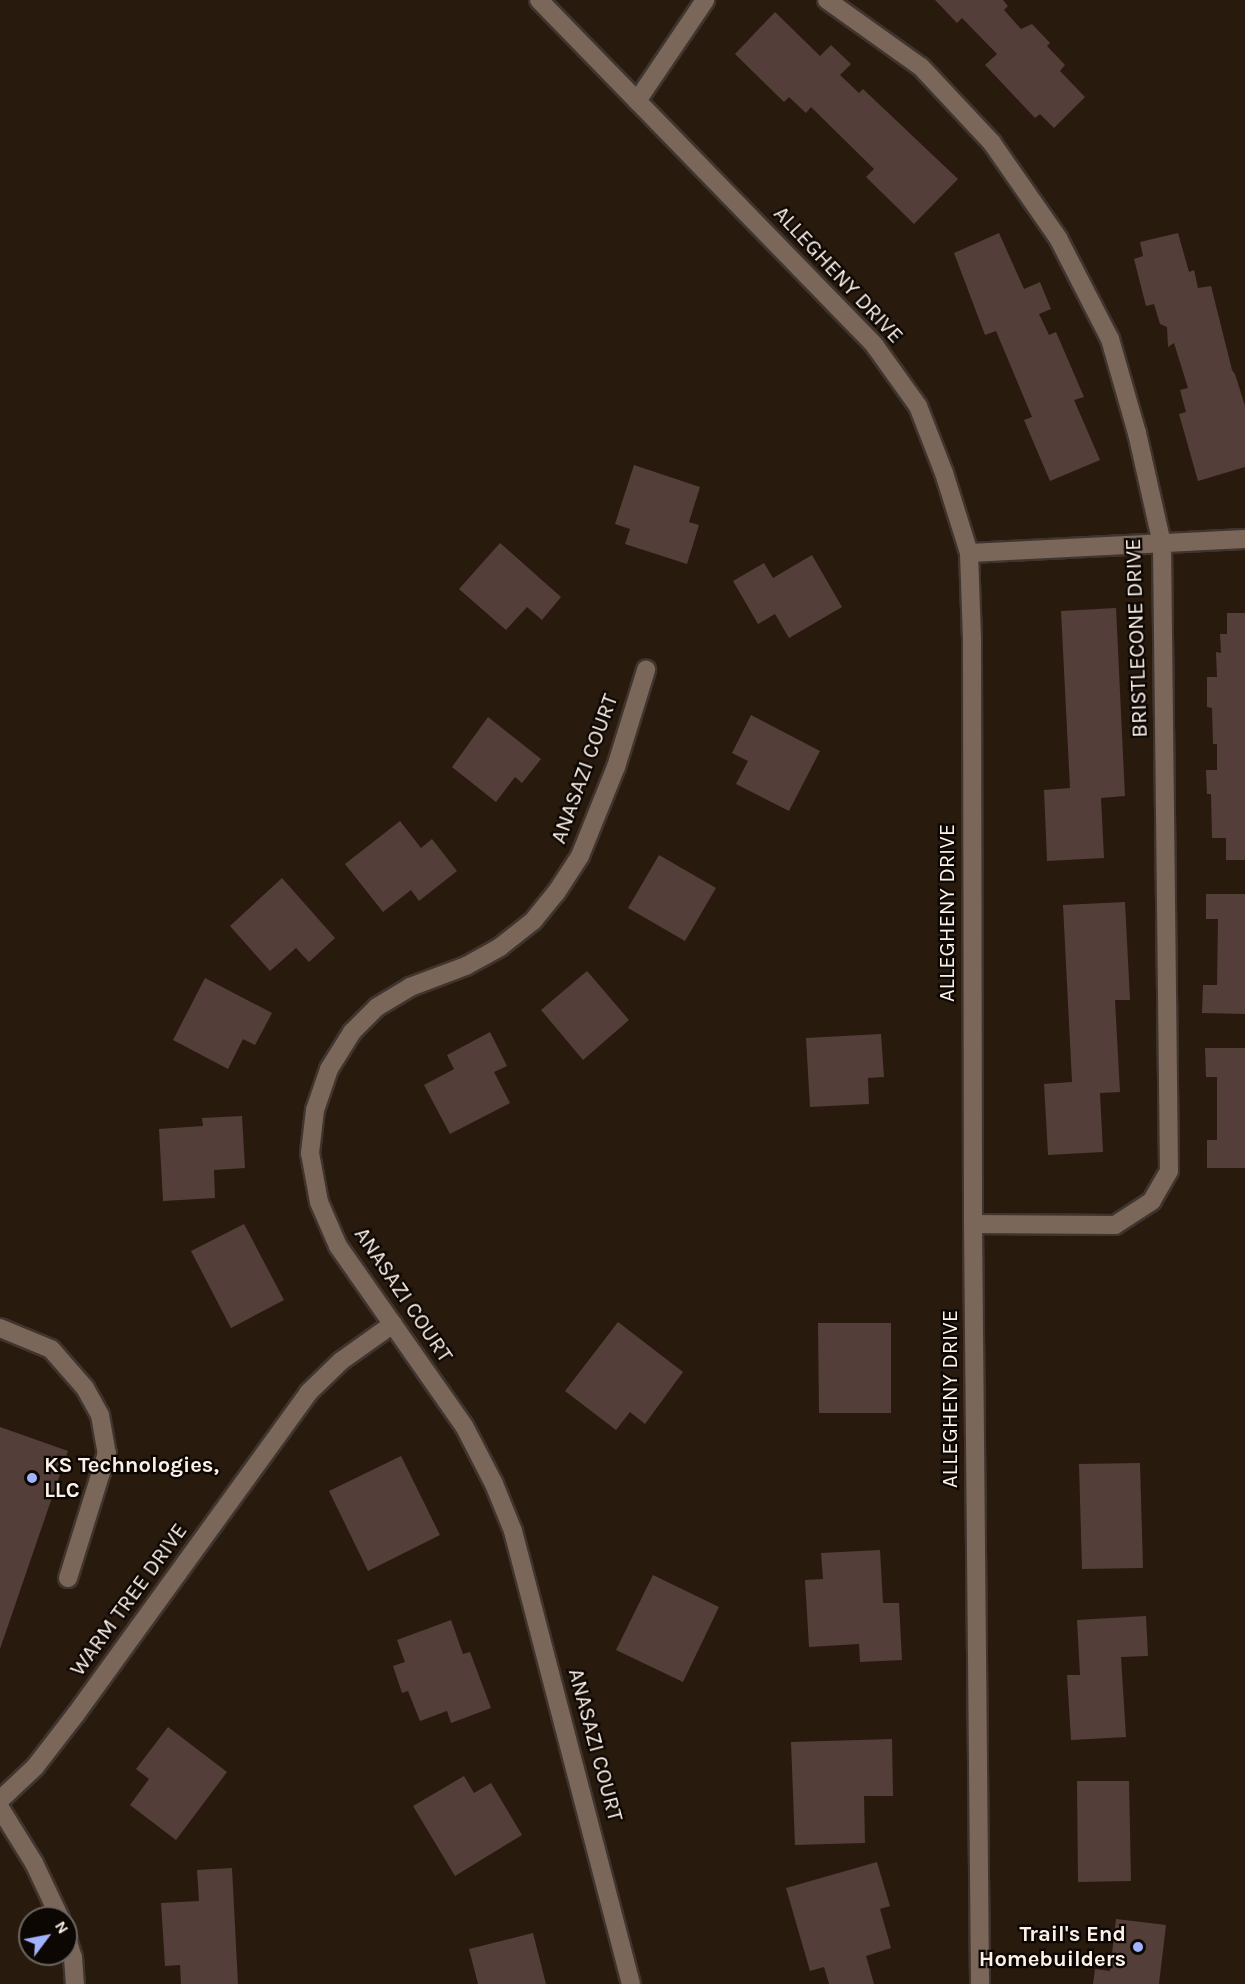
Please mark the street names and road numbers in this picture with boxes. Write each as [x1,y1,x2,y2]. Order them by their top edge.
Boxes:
street label: ALLEGHENY DRIVE [768,201,908,349]
street label: BRISTLECONE DRIVE [1120,538,1154,738]
street label: ANASAZI COURT [546,691,624,847]
street label: ALLEGHENY DRIVE [935,824,961,1002]
street label: ANASAZI COURT [348,1222,458,1368]
street label: ALLEGHENY DRIVE [938,1310,964,1488]
street label: WARM TREE DRIVE [65,1519,193,1681]
street label: ANASAZI COURT [562,1666,628,1824]

